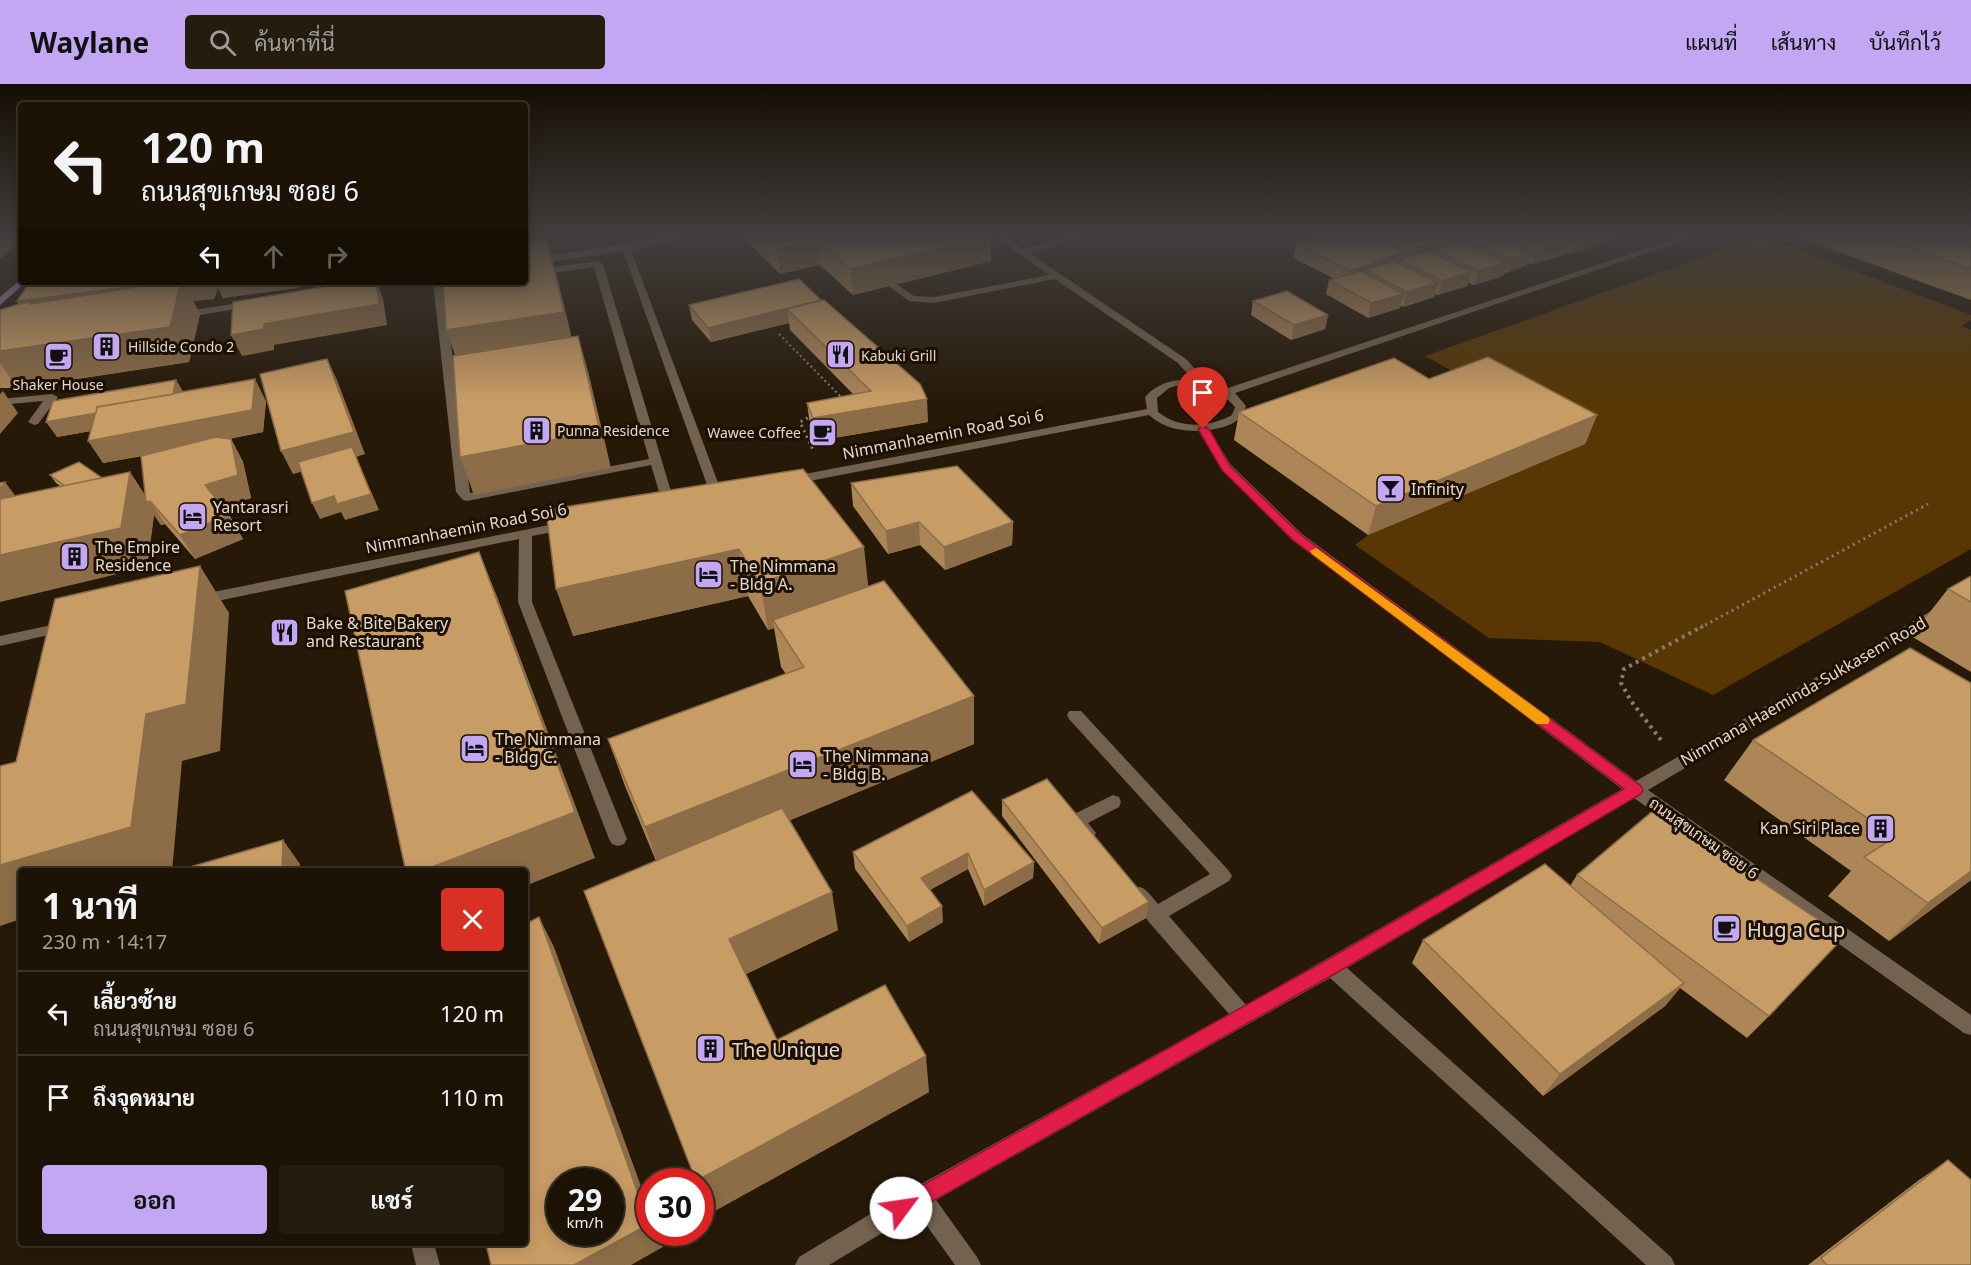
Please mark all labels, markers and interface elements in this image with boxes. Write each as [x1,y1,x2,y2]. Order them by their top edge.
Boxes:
search box [185,15,605,69]
text: Waylane [30,23,149,61]
icon: search [206,26,239,59]
text: ค้นหาที่นี่ [254,27,335,57]
text: แผนที่ [1685,28,1738,56]
text: เส้นทาง [1771,28,1836,56]
text: บันทึกไว้ [1869,28,1941,56]
text: 120 m [141,118,265,175]
icon: left [42,126,120,204]
text: ถนนสุขเกษม ซอย 6 [141,172,359,209]
icon: left [194,240,227,273]
icon: ahead [257,240,290,273]
icon: right [320,240,353,273]
building icon: Hillside Condo 2 [91,330,123,362]
place label: Hillside Condo 2 [128,337,234,356]
restaurant icon: Kabuki Grill [824,339,856,371]
cafe icon: Shaker House [42,341,74,373]
place label: Kabuki Grill [861,346,936,365]
pin [1177,367,1228,429]
place label: Shaker House [12,375,104,394]
icon: arrive [1186,376,1219,409]
street label: Nimmanhaemin Road Soi 6 [840,404,1046,464]
building icon: Punna Residence [520,414,552,446]
cafe icon: Wawee Coffee [806,416,838,448]
place label: Punna Residence [557,421,670,440]
place label: Wawee Coffee [707,423,801,442]
bar icon: Infinity [1374,473,1406,505]
place label: Infinity [1411,478,1465,500]
place label: Yantarasri Resort [213,496,289,536]
street label: Nimmanhaemin Road Soi 6 [363,498,569,558]
hotel icon: Yantarasri Resort [176,500,208,532]
place label: The Empire Residence [95,536,180,576]
building icon: The Empire Residence [58,540,90,572]
place label: The Nimmana - Bldg A. [730,555,836,595]
hotel icon: The Nimmana - Bldg A. [693,559,725,591]
street label: Nimmana Haeminda-Sukkasem Road [1676,611,1930,771]
place label: Bake & Bite Bakery and Restaurant [306,612,449,652]
restaurant icon: Bake & Bite Bakery and Restaurant [269,616,301,648]
place label: The Nimmana - Bldg C. [495,728,601,768]
hotel icon: The Nimmana - Bldg C. [458,732,490,764]
place label: The Nimmana - Bldg B. [823,745,929,785]
hotel icon: The Nimmana - Bldg B. [786,749,818,781]
street label: ถนนสุขเกษม ซอย 6 [1644,792,1763,885]
building icon: Kan Siri Place [1865,812,1897,844]
place label: Kan Siri Place [1760,817,1860,839]
text: 1 นาที [42,881,138,930]
button: close [441,888,504,951]
cafe icon: Hug a Cup [1710,913,1742,945]
place label: Hug a Cup [1747,916,1845,943]
text: 230 m · 14:17 [42,928,167,955]
text: เลี้ยวซ้าย [93,985,177,1015]
icon: left [42,997,75,1030]
text: 120 m [440,998,504,1028]
text: ถนนสุขเกษม ซอย 6 [93,1015,254,1042]
building icon: The Unique [695,1033,727,1065]
place label: The Unique [732,1036,840,1063]
icon: arrive [42,1081,75,1114]
text: ถึงจุดหมาย [93,1082,195,1112]
text: 110 m [440,1082,504,1112]
button: ออก [42,1165,267,1234]
button: แชร์ [279,1165,504,1234]
speed limit sign: 30 [636,1168,714,1246]
position arrow [869,1176,933,1240]
text: 29 [568,1179,602,1220]
text: km/h [567,1212,603,1232]

